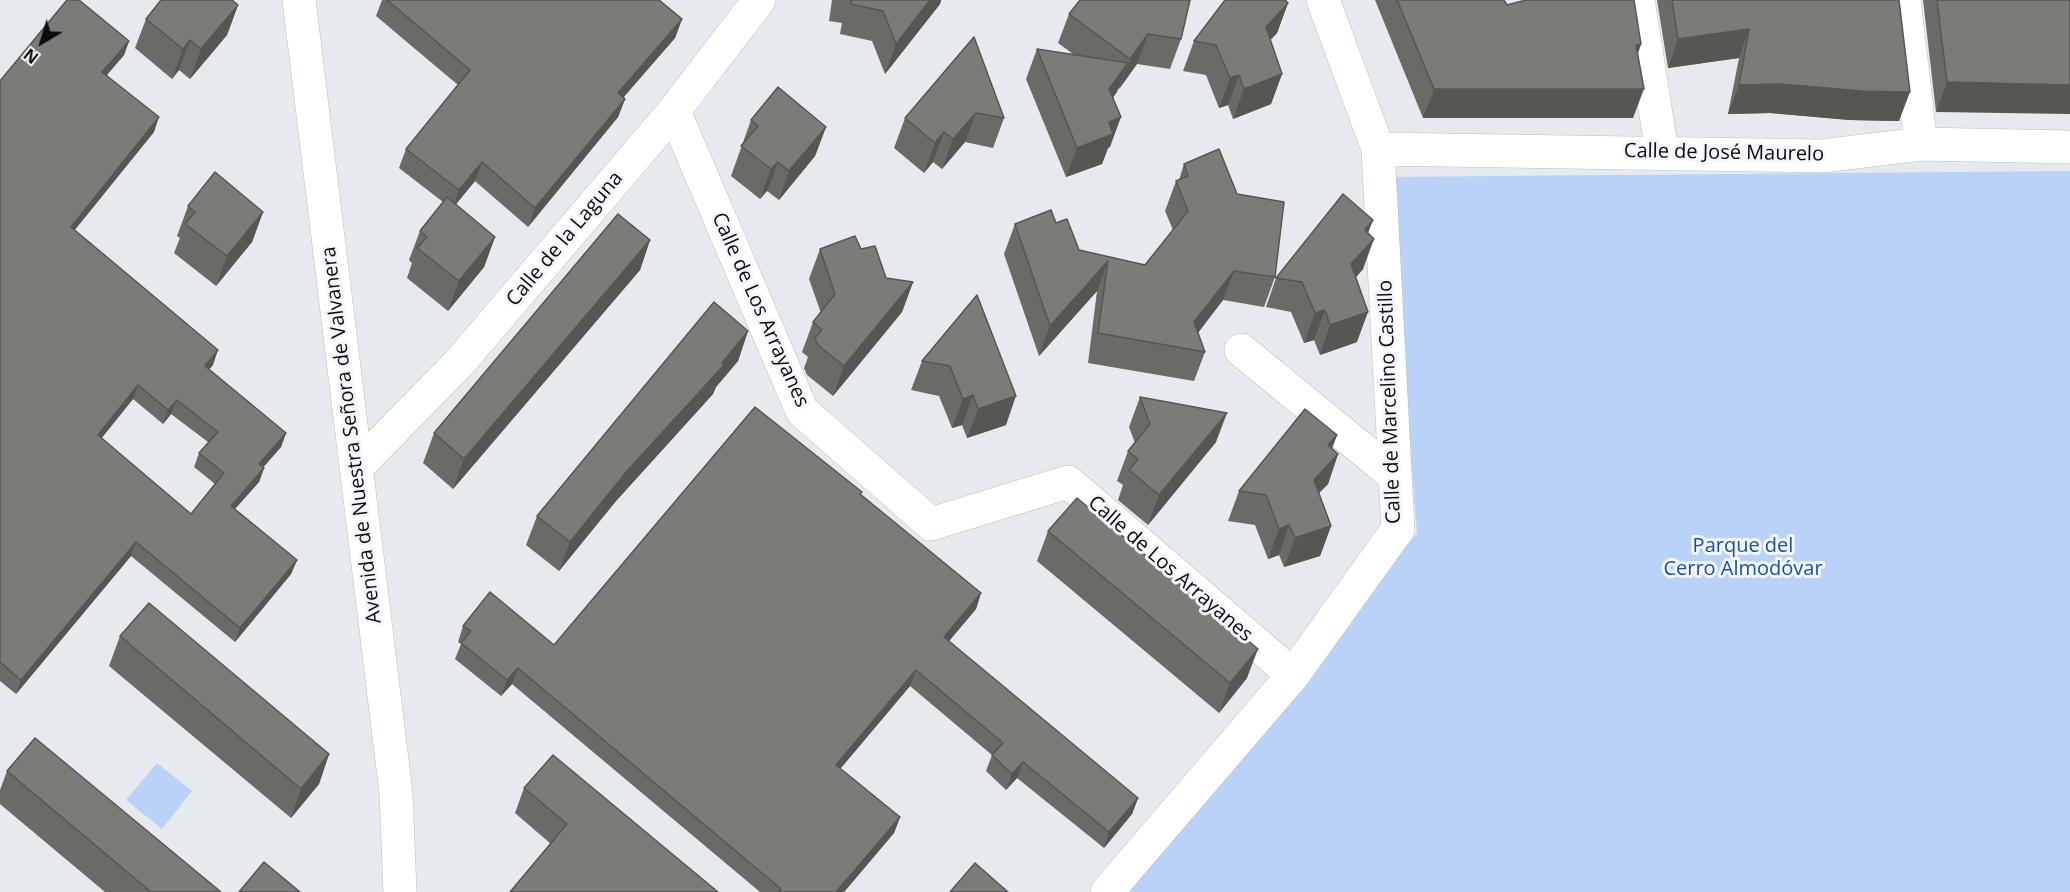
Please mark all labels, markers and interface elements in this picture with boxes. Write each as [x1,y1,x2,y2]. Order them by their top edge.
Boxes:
north arrow [12,12,72,72]
text: N [19,44,43,69]
street label: Calle de José Maurelo [1624,139,1824,167]
street label: Calle de la Laguna [502,167,628,311]
street label: Calle de Los Arrayanes [706,209,814,411]
street label: Avenida de Nuestra Señora de Valvanera [317,245,387,625]
street label: Calle de Marcelino Castillo [1374,280,1406,524]
street label: Calle de Los Arrayanes [1083,491,1257,647]
park label: Parque del Cerro Almodóvar [1663,534,1823,581]

